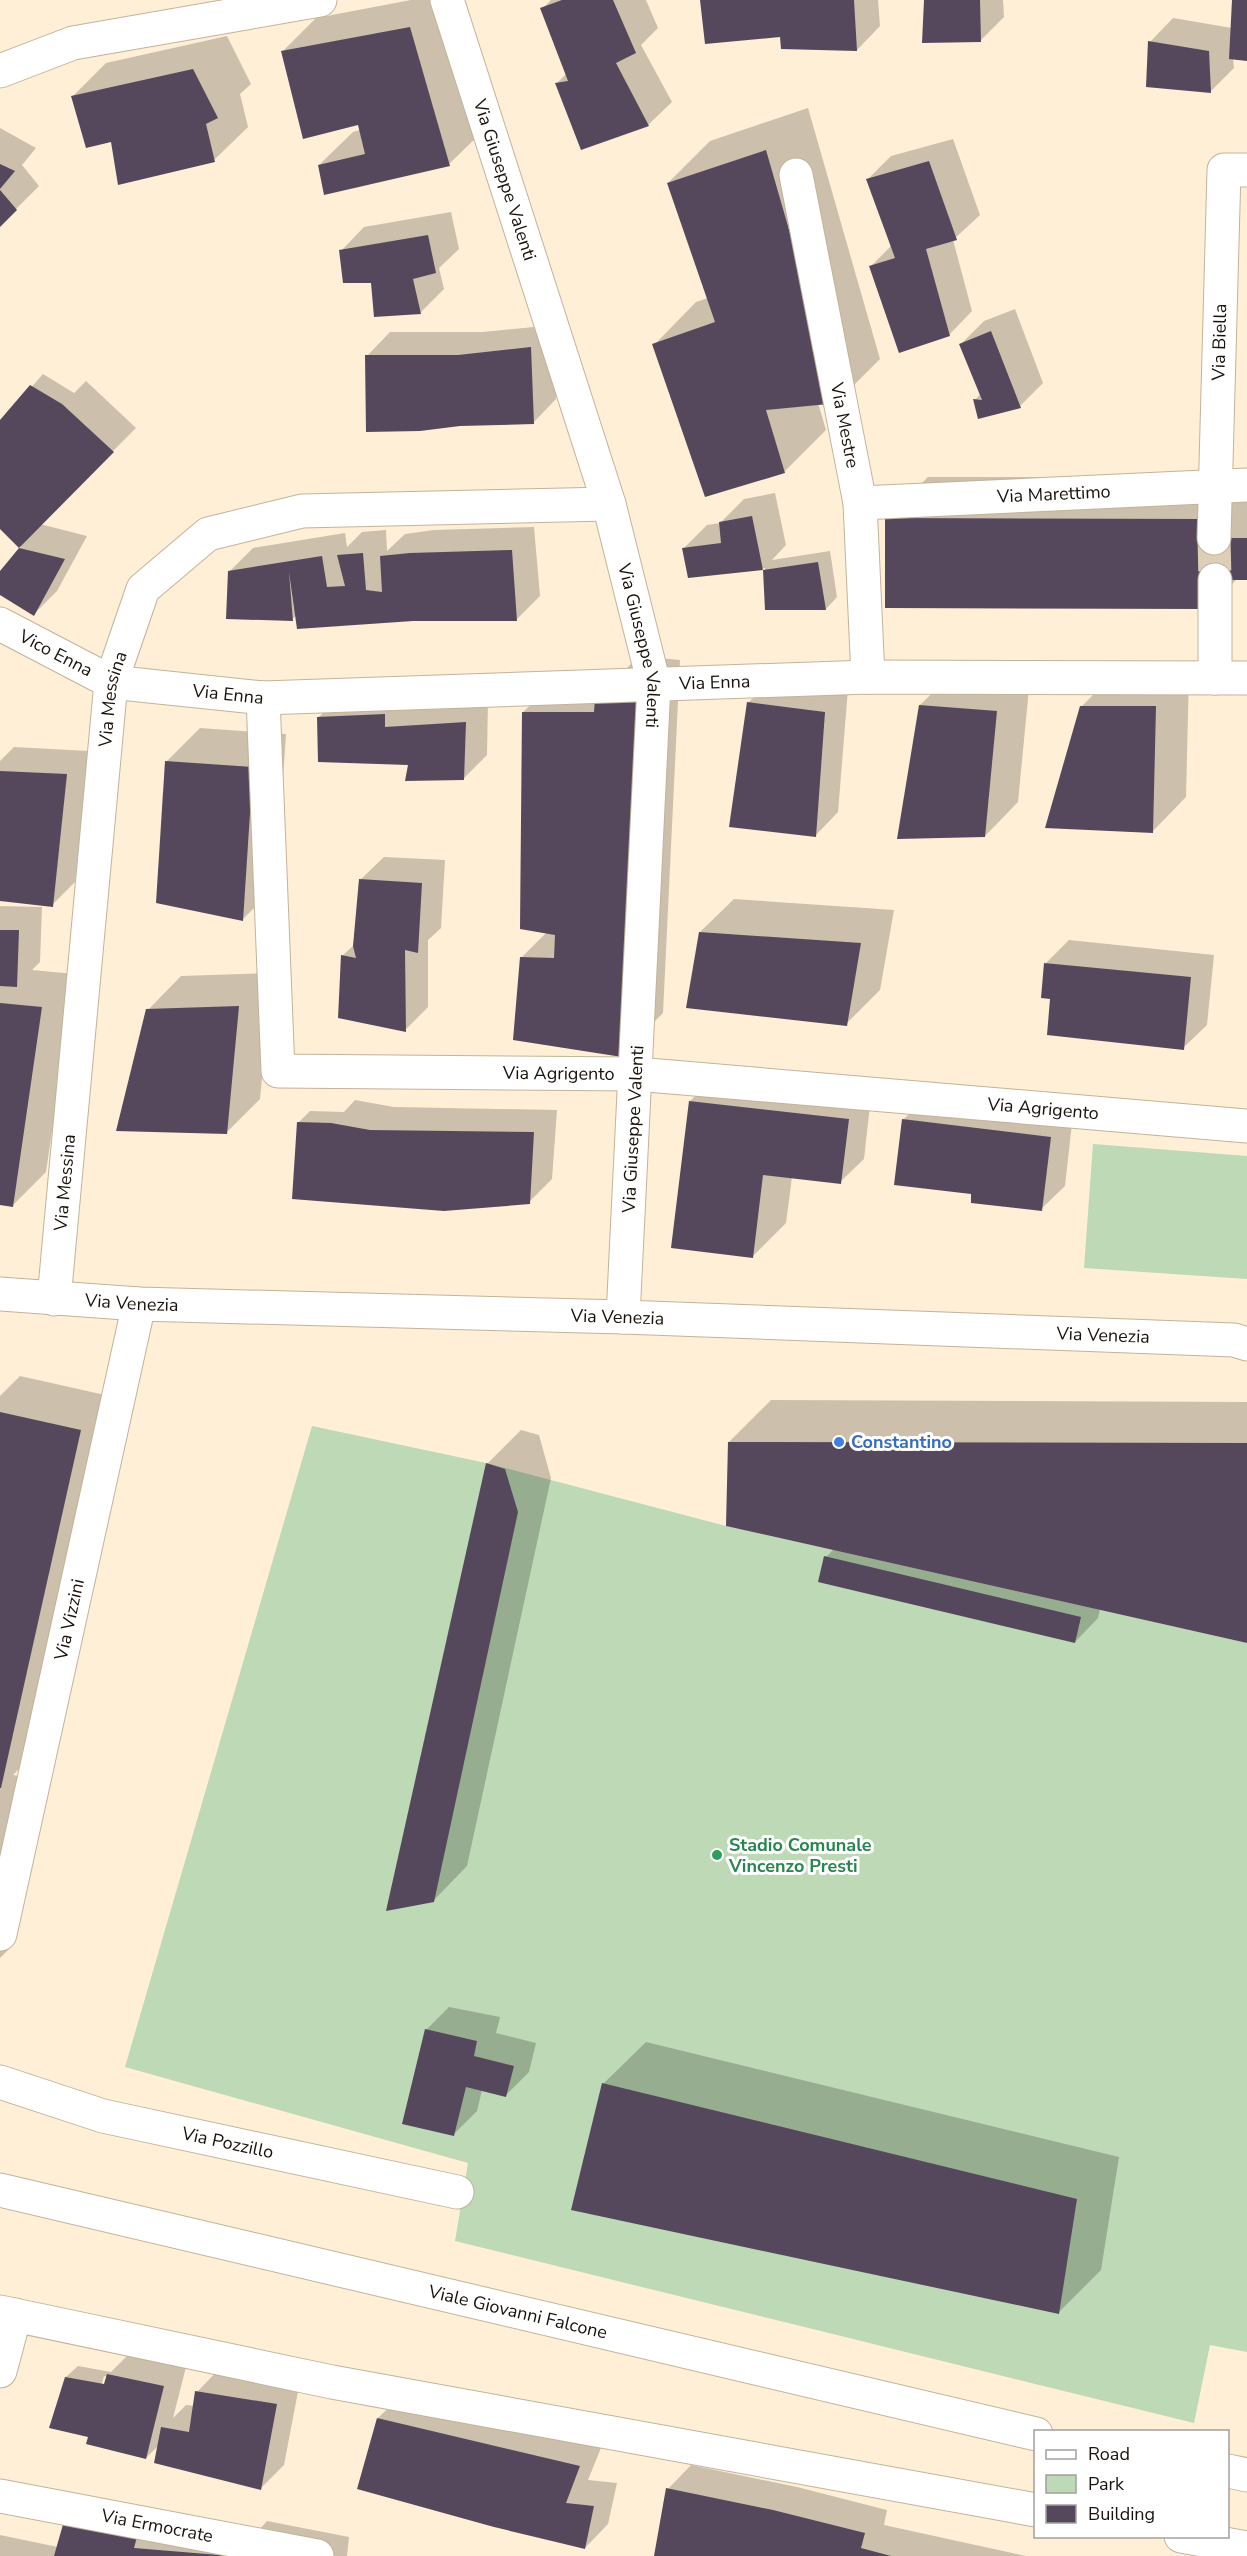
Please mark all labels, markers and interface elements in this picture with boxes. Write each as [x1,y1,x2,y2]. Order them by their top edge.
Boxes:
street label: Via Giuseppe Valenti [467,95,542,264]
street label: Via Biella [1206,303,1232,382]
street label: Via Mestre [825,380,865,470]
street label: Via Marettimo [995,479,1111,509]
street label: Via Giuseppe Valenti [612,560,666,729]
street label: Vico Enna [14,624,97,682]
street label: Via Messina [93,648,133,749]
street label: Via Enna [678,669,751,696]
street label: Via Enna [190,679,265,710]
street label: Via Giuseppe Valenti [617,1045,649,1214]
street label: Via Agrigento [502,1061,615,1086]
street label: Via Agrigento [986,1092,1100,1125]
street label: Via Messina [48,1133,81,1233]
street label: Via Venezia [83,1288,179,1317]
street label: Via Venezia [569,1304,665,1331]
street label: Via Venezia [1055,1321,1150,1349]
place label: Constantino [851,1430,952,1454]
marker: Constantino [832,1435,846,1449]
street label: Via Vizzini [49,1577,90,1663]
place label: Stadio Comunale Vincenzo Presti [728,1833,872,1878]
marker: Stadio Comunale Vincenzo Presti [710,1848,724,1862]
street label: Via Pozzillo [179,2121,276,2164]
street label: Viale Giovanni Falcone [425,2279,610,2345]
legend [1034,2430,1229,2538]
text: Road [1088,2442,1130,2466]
text: Park [1088,2472,1125,2496]
text: Building [1088,2502,1155,2526]
street label: Via Ermocrate [98,2503,215,2548]

